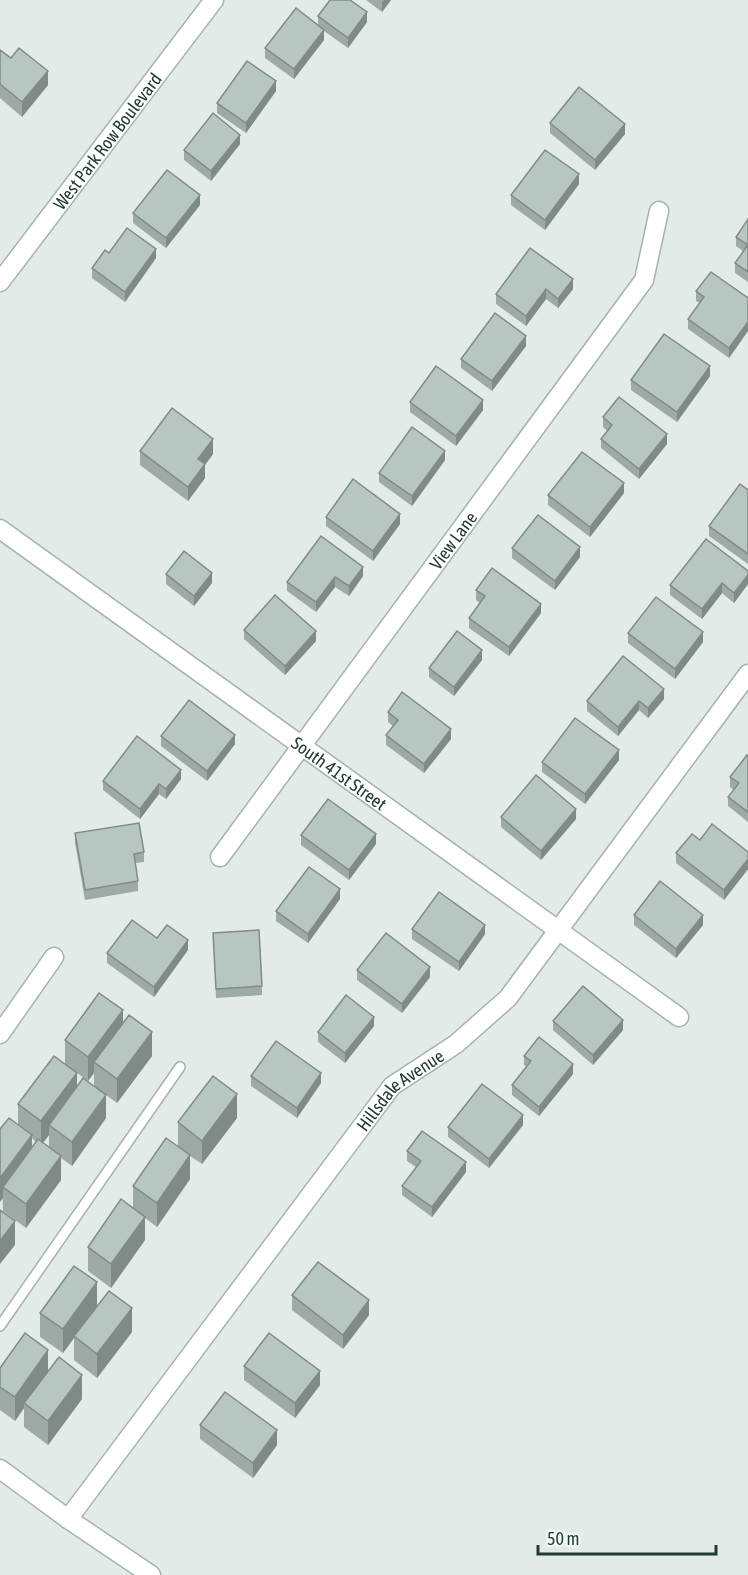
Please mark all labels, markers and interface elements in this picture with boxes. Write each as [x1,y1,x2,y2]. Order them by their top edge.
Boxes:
street label: West Park Row Boulevard [49,69,165,213]
street label: View Lane [425,507,481,573]
street label: South 41st Street [288,732,391,814]
street label: Hillsdale Avenue [352,1045,448,1135]
scale bar [538,1518,716,1556]
text: 50 m [547,1528,579,1549]

